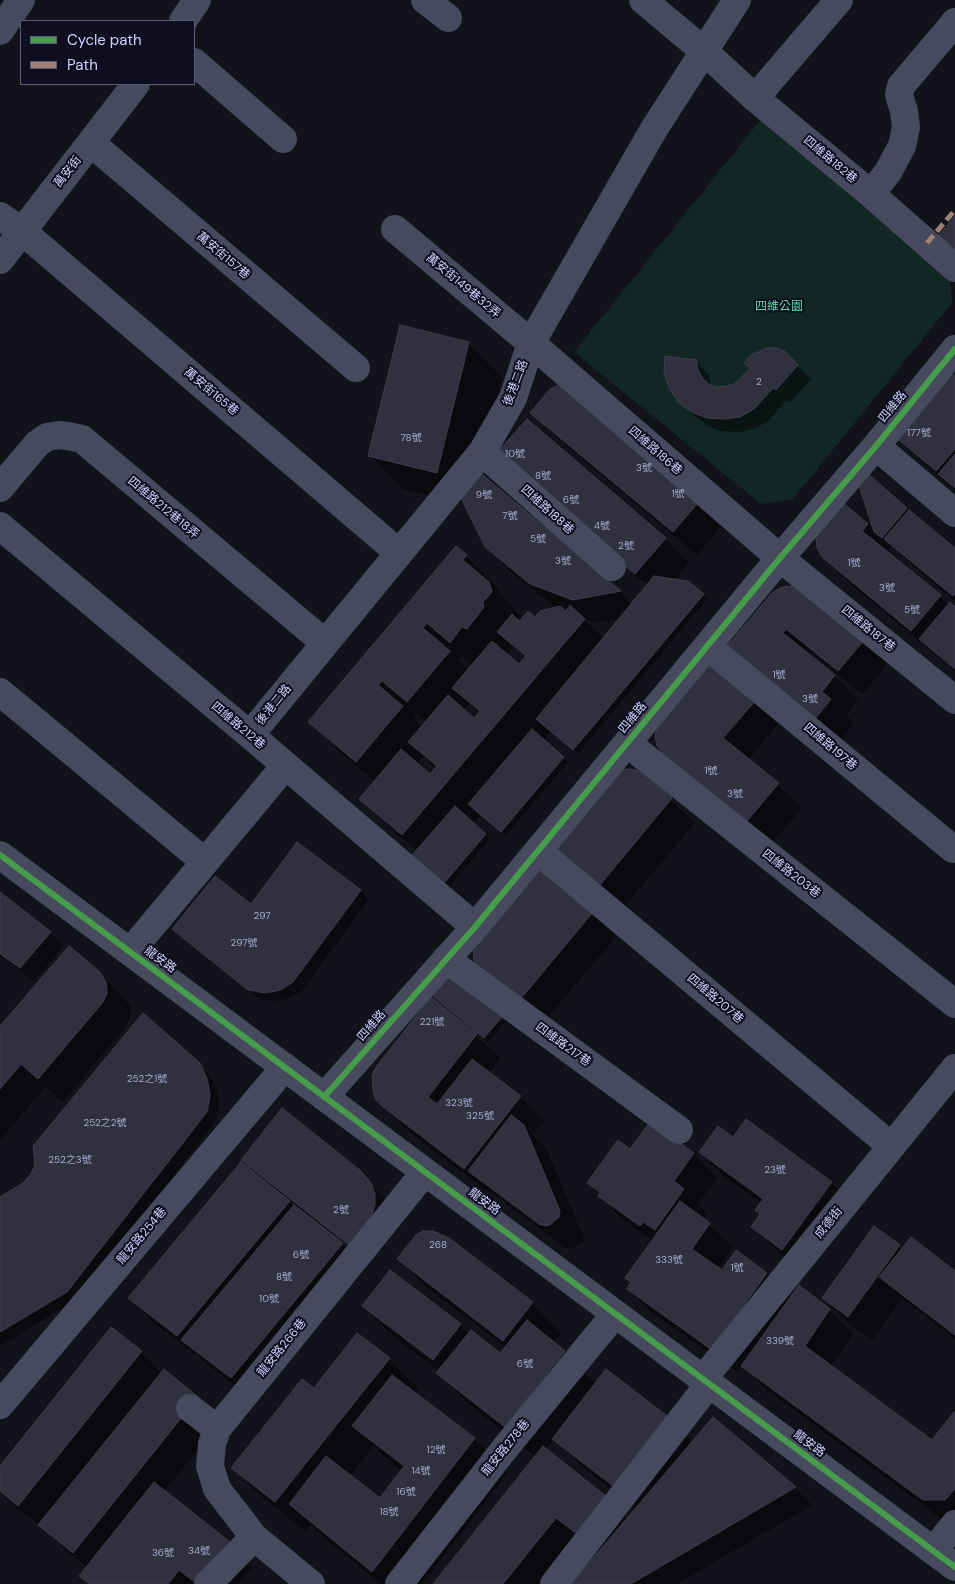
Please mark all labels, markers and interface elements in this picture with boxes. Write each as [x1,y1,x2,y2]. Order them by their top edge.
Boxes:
legend [20,20,195,85]
text: Cycle path [67,30,142,50]
text: Path [67,55,98,75]
street label: 四維路182巷 [800,133,860,187]
street label: 萬安街 [51,153,85,191]
street label: 萬安街157巷 [193,230,253,282]
street label: 萬安街149巷32弄 [423,251,503,321]
park label: 四維公園 [755,300,803,314]
street label: 後港二路 [501,358,531,408]
street label: 萬安街165巷 [181,365,241,419]
house number: 2 [756,376,762,388]
street label: 四維路 [876,388,910,426]
street label: 四維路186巷 [625,424,685,478]
house number: 177號 [907,427,931,439]
house number: 78號 [400,432,422,444]
house number: 10號 [505,448,525,460]
house number: 3號 [636,462,652,474]
house number: 8號 [535,470,551,482]
street label: 四維路212巷18弄 [124,474,202,542]
street label: 四維路188巷 [518,482,576,538]
house number: 1號 [671,488,685,500]
house number: 9號 [476,489,492,501]
house number: 6號 [563,494,579,506]
house number: 7號 [502,510,518,522]
house number: 4號 [594,520,610,532]
house number: 5號 [530,533,546,545]
house number: 2號 [618,540,634,552]
house number: 3號 [555,555,571,567]
house number: 1號 [847,557,861,569]
house number: 3號 [879,582,895,594]
street label: 四維路187巷 [838,603,898,655]
house number: 5號 [904,604,920,616]
house number: 1號 [772,669,786,681]
street label: 後港二路 [253,682,295,728]
house number: 3號 [802,693,818,705]
street label: 四維路212巷 [208,699,268,753]
street label: 四維路 [616,699,650,737]
street label: 四維路197巷 [800,720,860,774]
house number: 1號 [704,765,718,777]
house number: 3號 [727,788,743,800]
street label: 四維路203巷 [759,847,823,901]
house number: 297 [253,910,271,922]
house number: 297號 [230,937,258,949]
street label: 龍安路 [141,944,179,976]
street label: 四維路207巷 [684,971,746,1027]
street label: 四維路 [355,1008,389,1044]
house number: 221號 [420,1016,444,1028]
street label: 四維路217巷 [532,1020,594,1070]
house number: 252之1號 [127,1073,167,1085]
house number: 323號 [445,1097,473,1109]
house number: 325號 [466,1110,494,1122]
house number: 252之2號 [83,1117,127,1129]
house number: 252之3號 [48,1154,92,1166]
house number: 23號 [764,1164,786,1176]
street label: 龍安路 [465,1185,503,1219]
house number: 2號 [333,1204,349,1216]
street label: 成德街 [812,1204,846,1242]
street label: 龍安路254巷 [114,1205,170,1267]
house number: 268 [429,1239,447,1251]
house number: 6號 [293,1249,309,1261]
house number: 333號 [655,1254,683,1266]
house number: 1號 [730,1262,744,1274]
house number: 8號 [276,1271,292,1283]
house number: 10號 [259,1293,279,1305]
street label: 龍安路266巷 [254,1316,310,1380]
house number: 339號 [766,1335,794,1347]
house number: 6號 [517,1358,533,1370]
street label: 龍安路278巷 [479,1417,533,1479]
street label: 龍安路 [790,1427,828,1461]
house number: 12號 [427,1444,445,1456]
house number: 14號 [411,1465,431,1477]
house number: 16號 [396,1486,416,1498]
house number: 18號 [379,1506,399,1518]
house number: 34號 [188,1545,210,1557]
house number: 36號 [152,1547,174,1559]

